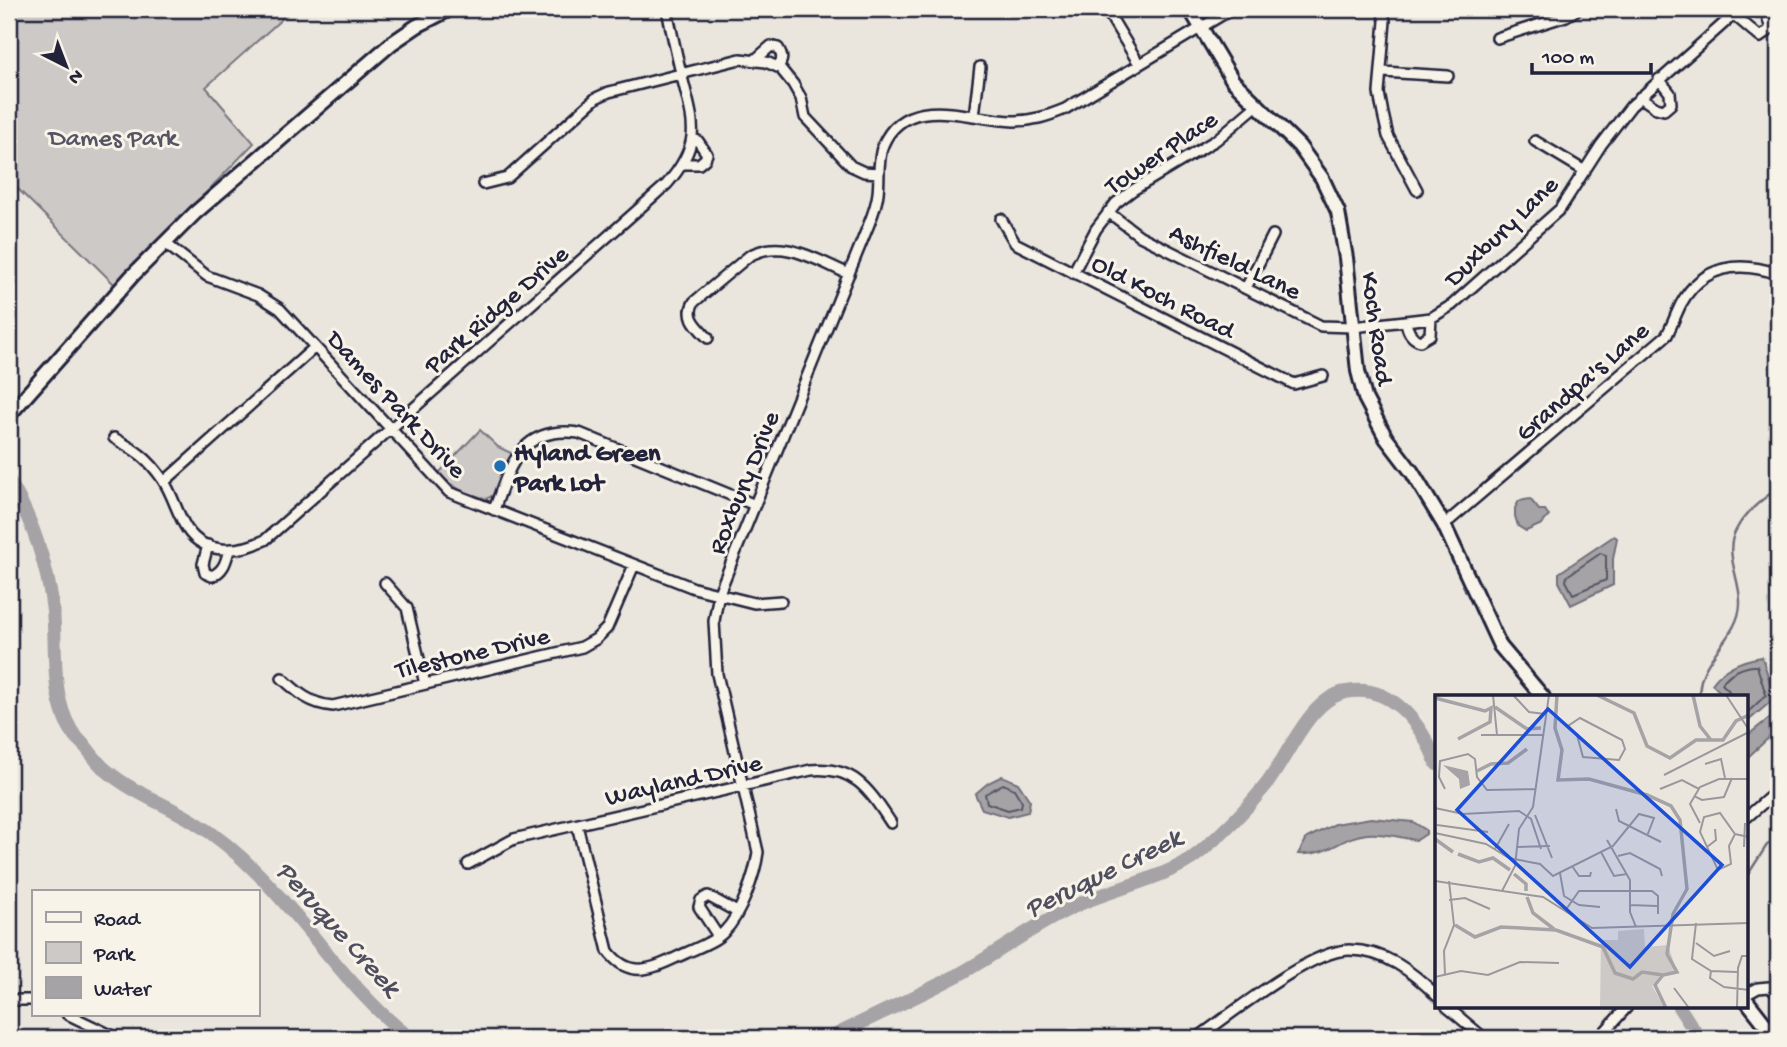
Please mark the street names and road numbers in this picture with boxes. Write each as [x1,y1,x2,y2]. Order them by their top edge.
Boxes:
street label: Tower Place [1099,105,1225,205]
street label: Duxbury Lane [1438,171,1567,297]
street label: Ashfield Lane [1163,219,1305,310]
street label: Park Ridge Drive [419,240,577,383]
street label: Old Koch Road [1085,250,1240,349]
street label: Koch Road [1351,270,1398,389]
street label: Grandpa's Lane [1511,317,1658,450]
street label: Dames Park Drive [317,324,472,487]
street label: Roxbury Drive [703,407,789,560]
street label: Tilestone Drive [391,622,554,689]
street label: Wayland Drive [603,749,766,815]

